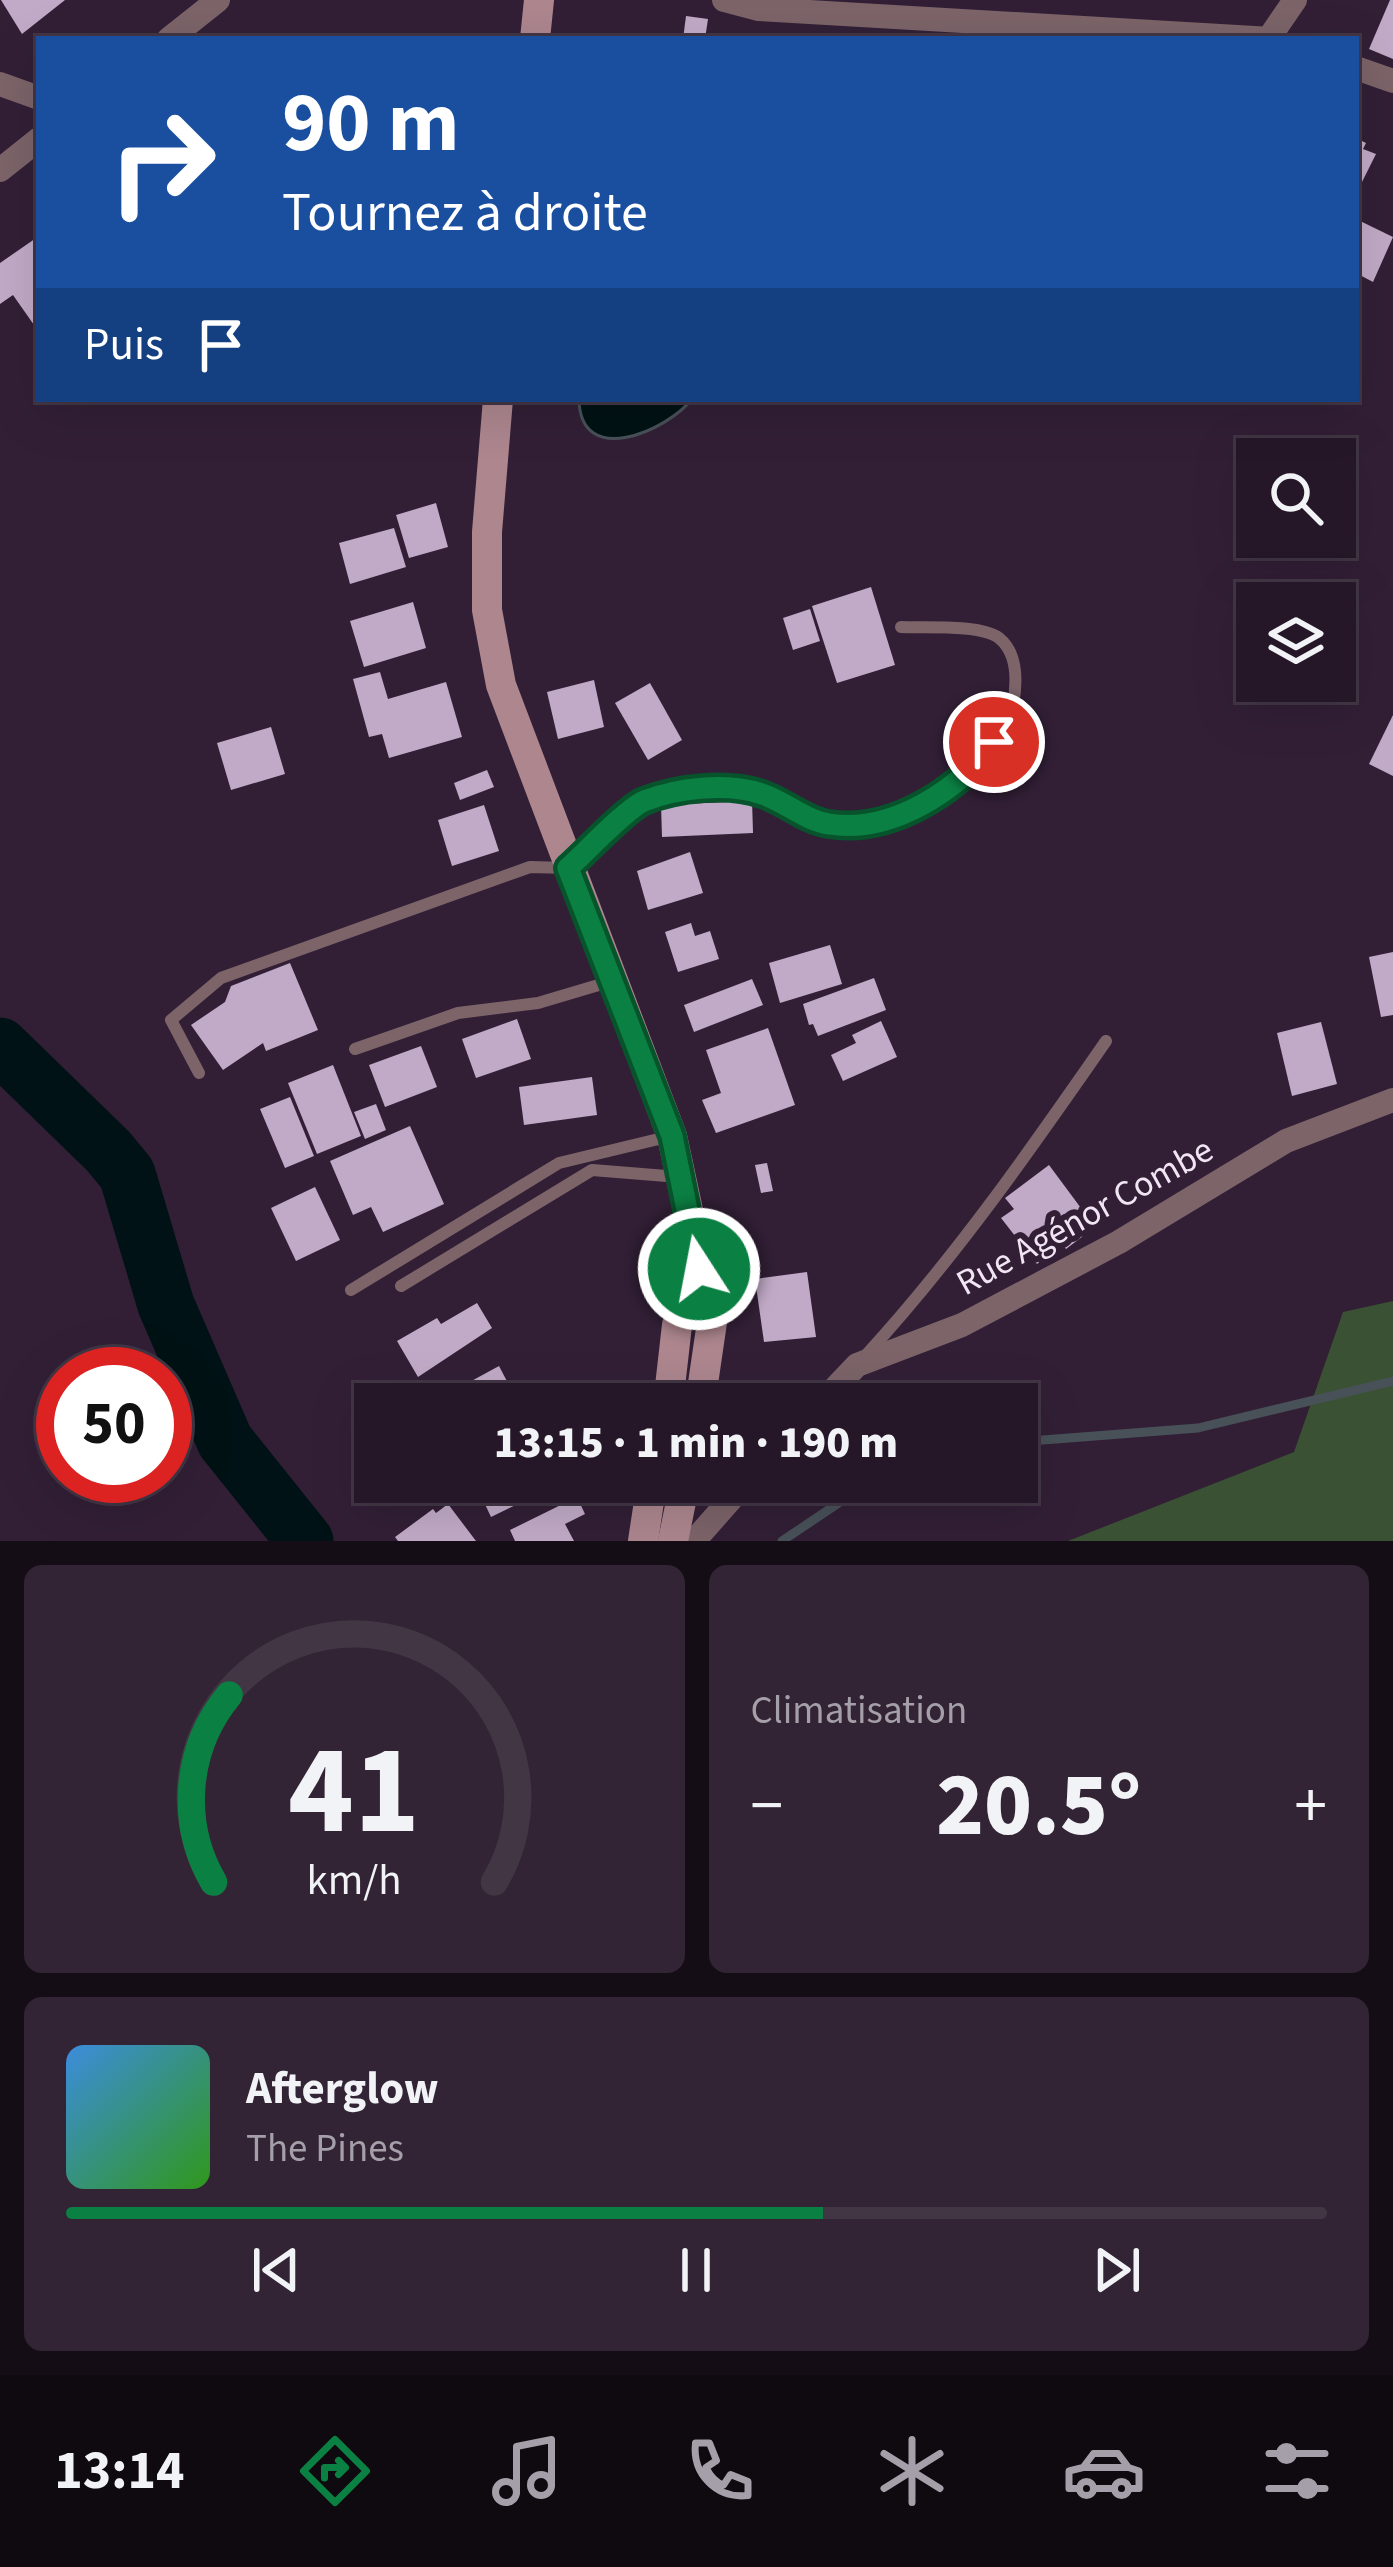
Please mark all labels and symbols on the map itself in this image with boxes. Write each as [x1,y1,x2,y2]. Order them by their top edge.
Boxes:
pin [943,691,1045,793]
street label: Rue Agénor Combe [947,1124,1222,1308]
position arrow [636,1206,762,1332]
speed limit sign: 50 [36,1347,192,1503]

